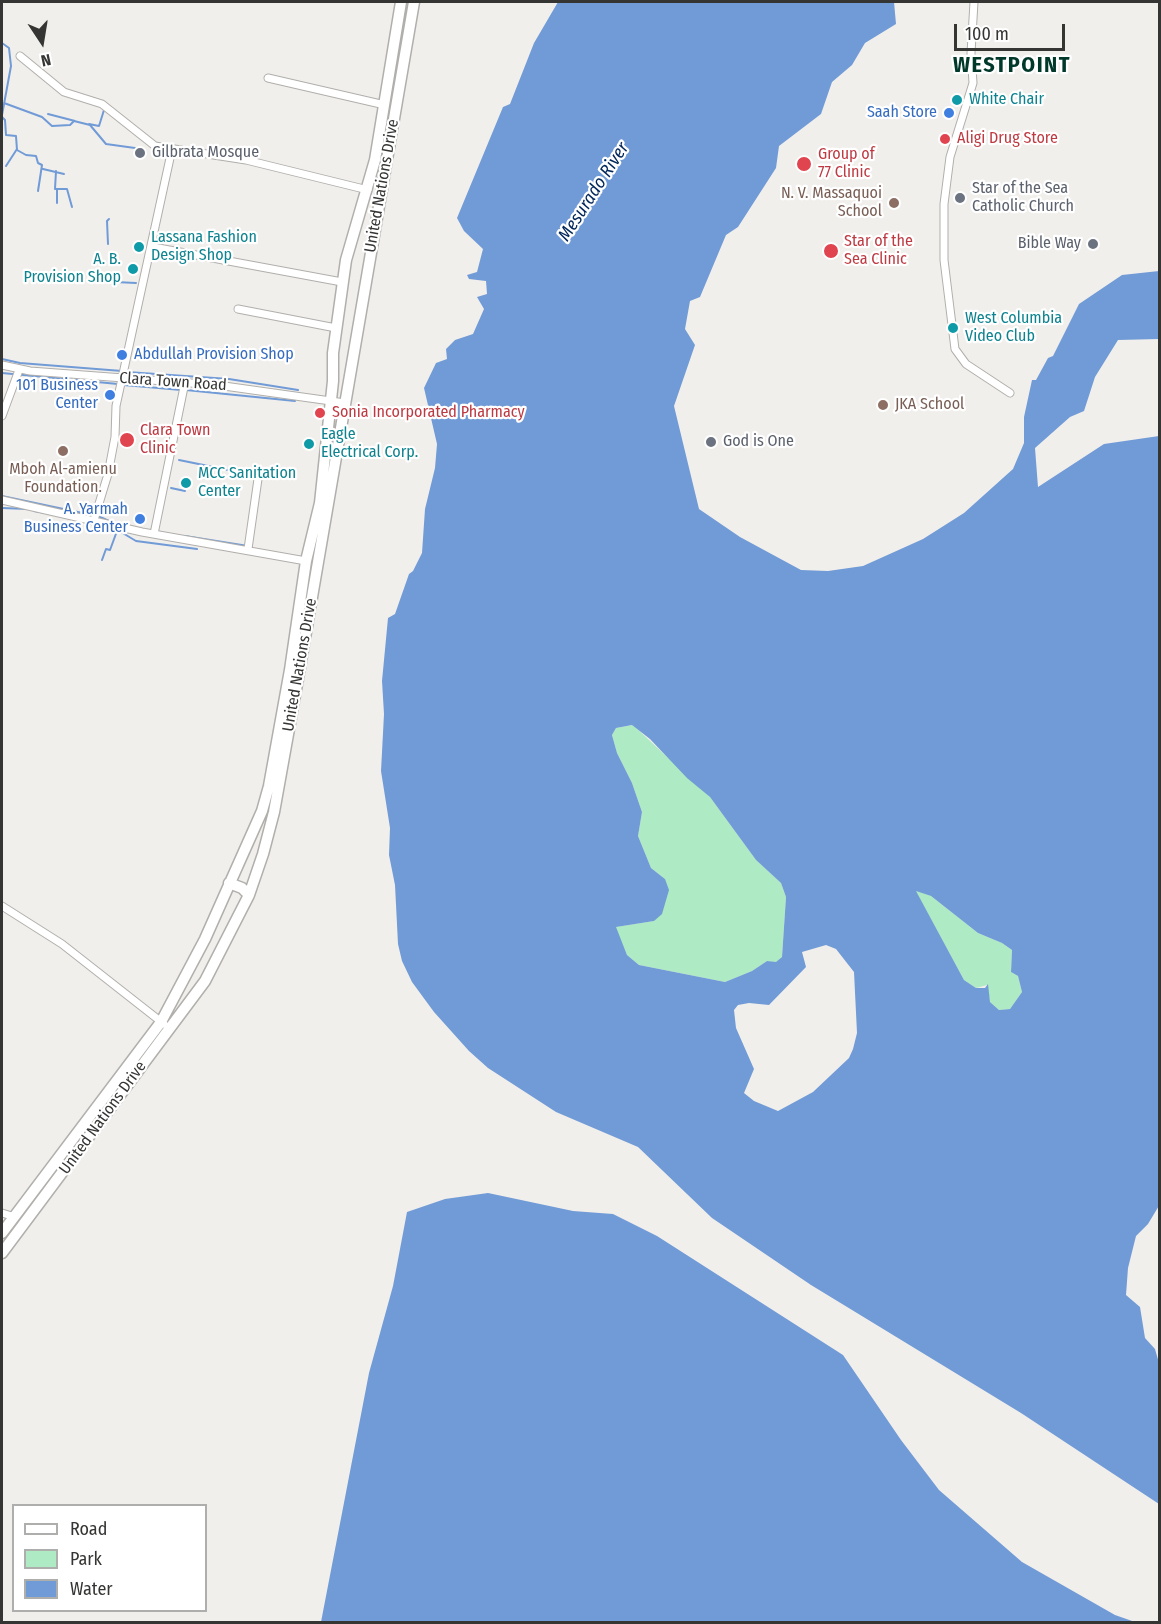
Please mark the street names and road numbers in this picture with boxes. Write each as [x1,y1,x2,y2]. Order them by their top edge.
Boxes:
street label: United Nations Drive [361,118,403,254]
street label: Clara Town Road [119,369,227,395]
street label: United Nations Drive [279,597,321,733]
street label: United Nations Drive [55,1058,151,1178]

